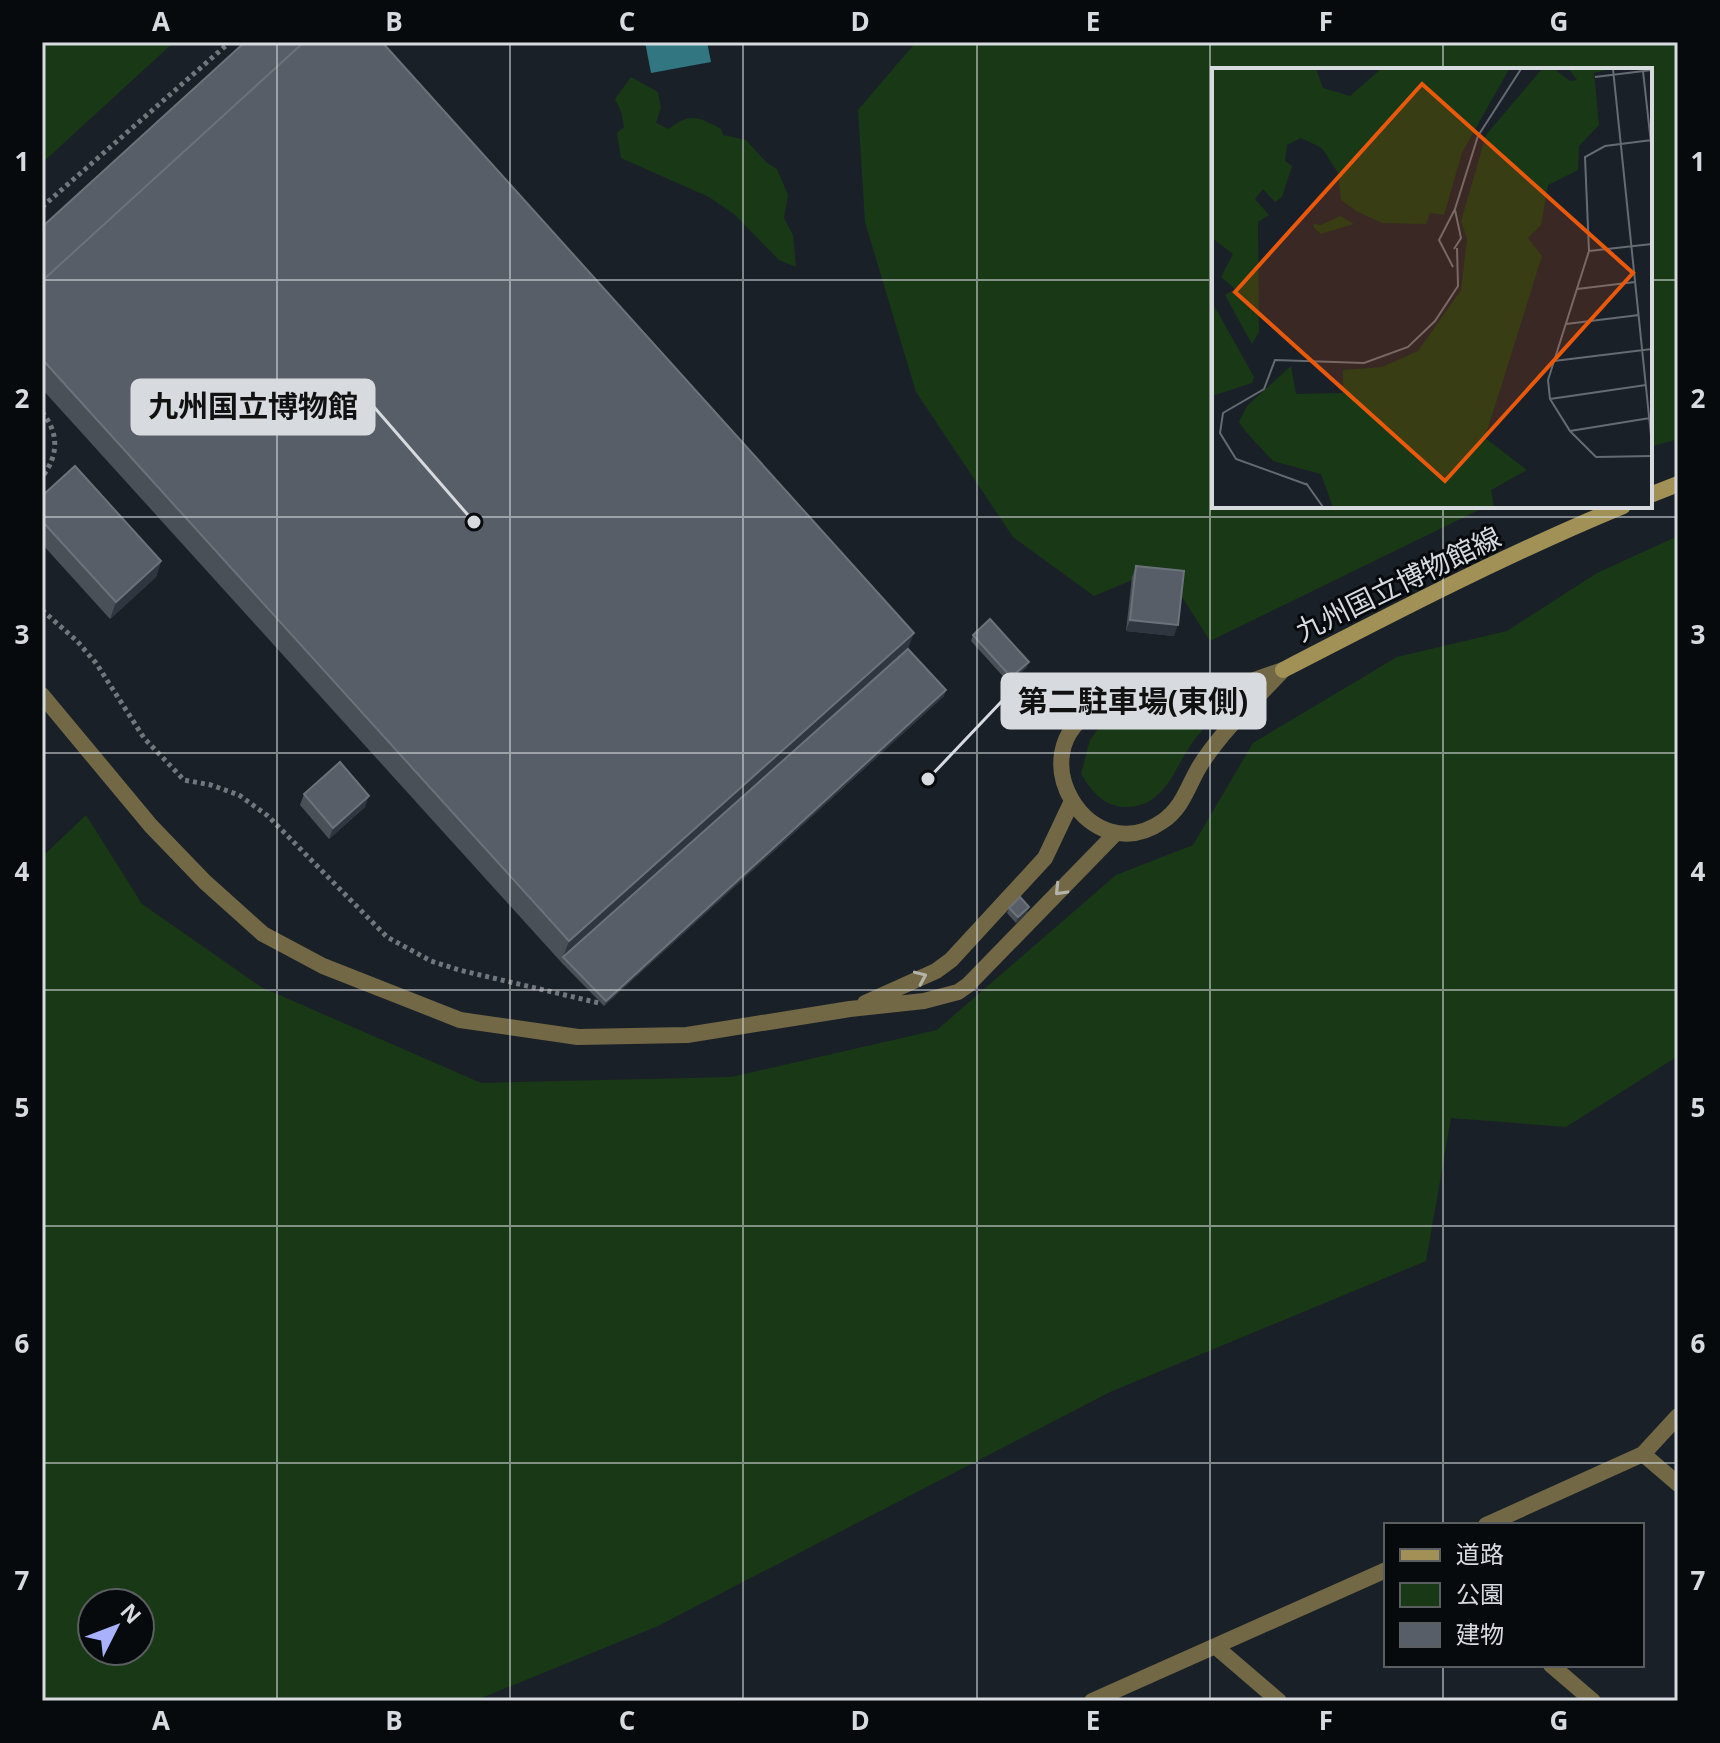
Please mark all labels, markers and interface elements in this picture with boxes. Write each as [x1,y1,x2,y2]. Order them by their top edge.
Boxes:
text: A [152,3,170,39]
text: B [385,3,403,39]
text: C [619,3,635,39]
text: D [850,3,870,39]
text: E [1086,3,1100,39]
text: F [1319,3,1333,39]
text: G [1550,3,1568,39]
inset map [1212,68,1652,508]
text: 1 [15,143,29,179]
text: 1 [1691,143,1705,179]
text: 2 [15,380,30,416]
callout: 九州国立博物館 [132,380,374,434]
text: 2 [1691,380,1706,416]
text: 九州国立博物館 [148,385,358,426]
street label: 九州国立博物館線 [1289,517,1507,649]
text: 3 [15,616,29,652]
text: 3 [1691,616,1705,652]
callout: 第二駐車場(東側) [1002,674,1265,728]
text: 第二駐車場(東側) [1018,680,1248,721]
text: 4 [15,853,30,889]
text: 4 [1691,853,1706,889]
one-way arrow [1055,881,1070,895]
one-way arrow [913,971,927,987]
text: 5 [15,1089,29,1125]
text: 5 [1691,1089,1705,1125]
text: 6 [15,1325,30,1361]
text: 6 [1691,1325,1706,1361]
legend [1384,1523,1644,1667]
text: 道路 [1456,1537,1504,1570]
text: 7 [15,1562,30,1598]
text: 7 [1691,1562,1706,1598]
text: 公園 [1456,1577,1504,1610]
north arrow [76,1587,156,1667]
text: N [114,1596,149,1630]
text: 建物 [1456,1617,1504,1650]
text: A [152,1702,170,1738]
text: B [385,1702,403,1738]
text: C [619,1702,635,1738]
text: D [850,1702,870,1738]
text: E [1086,1702,1100,1738]
text: F [1319,1702,1333,1738]
text: G [1550,1702,1568,1738]

